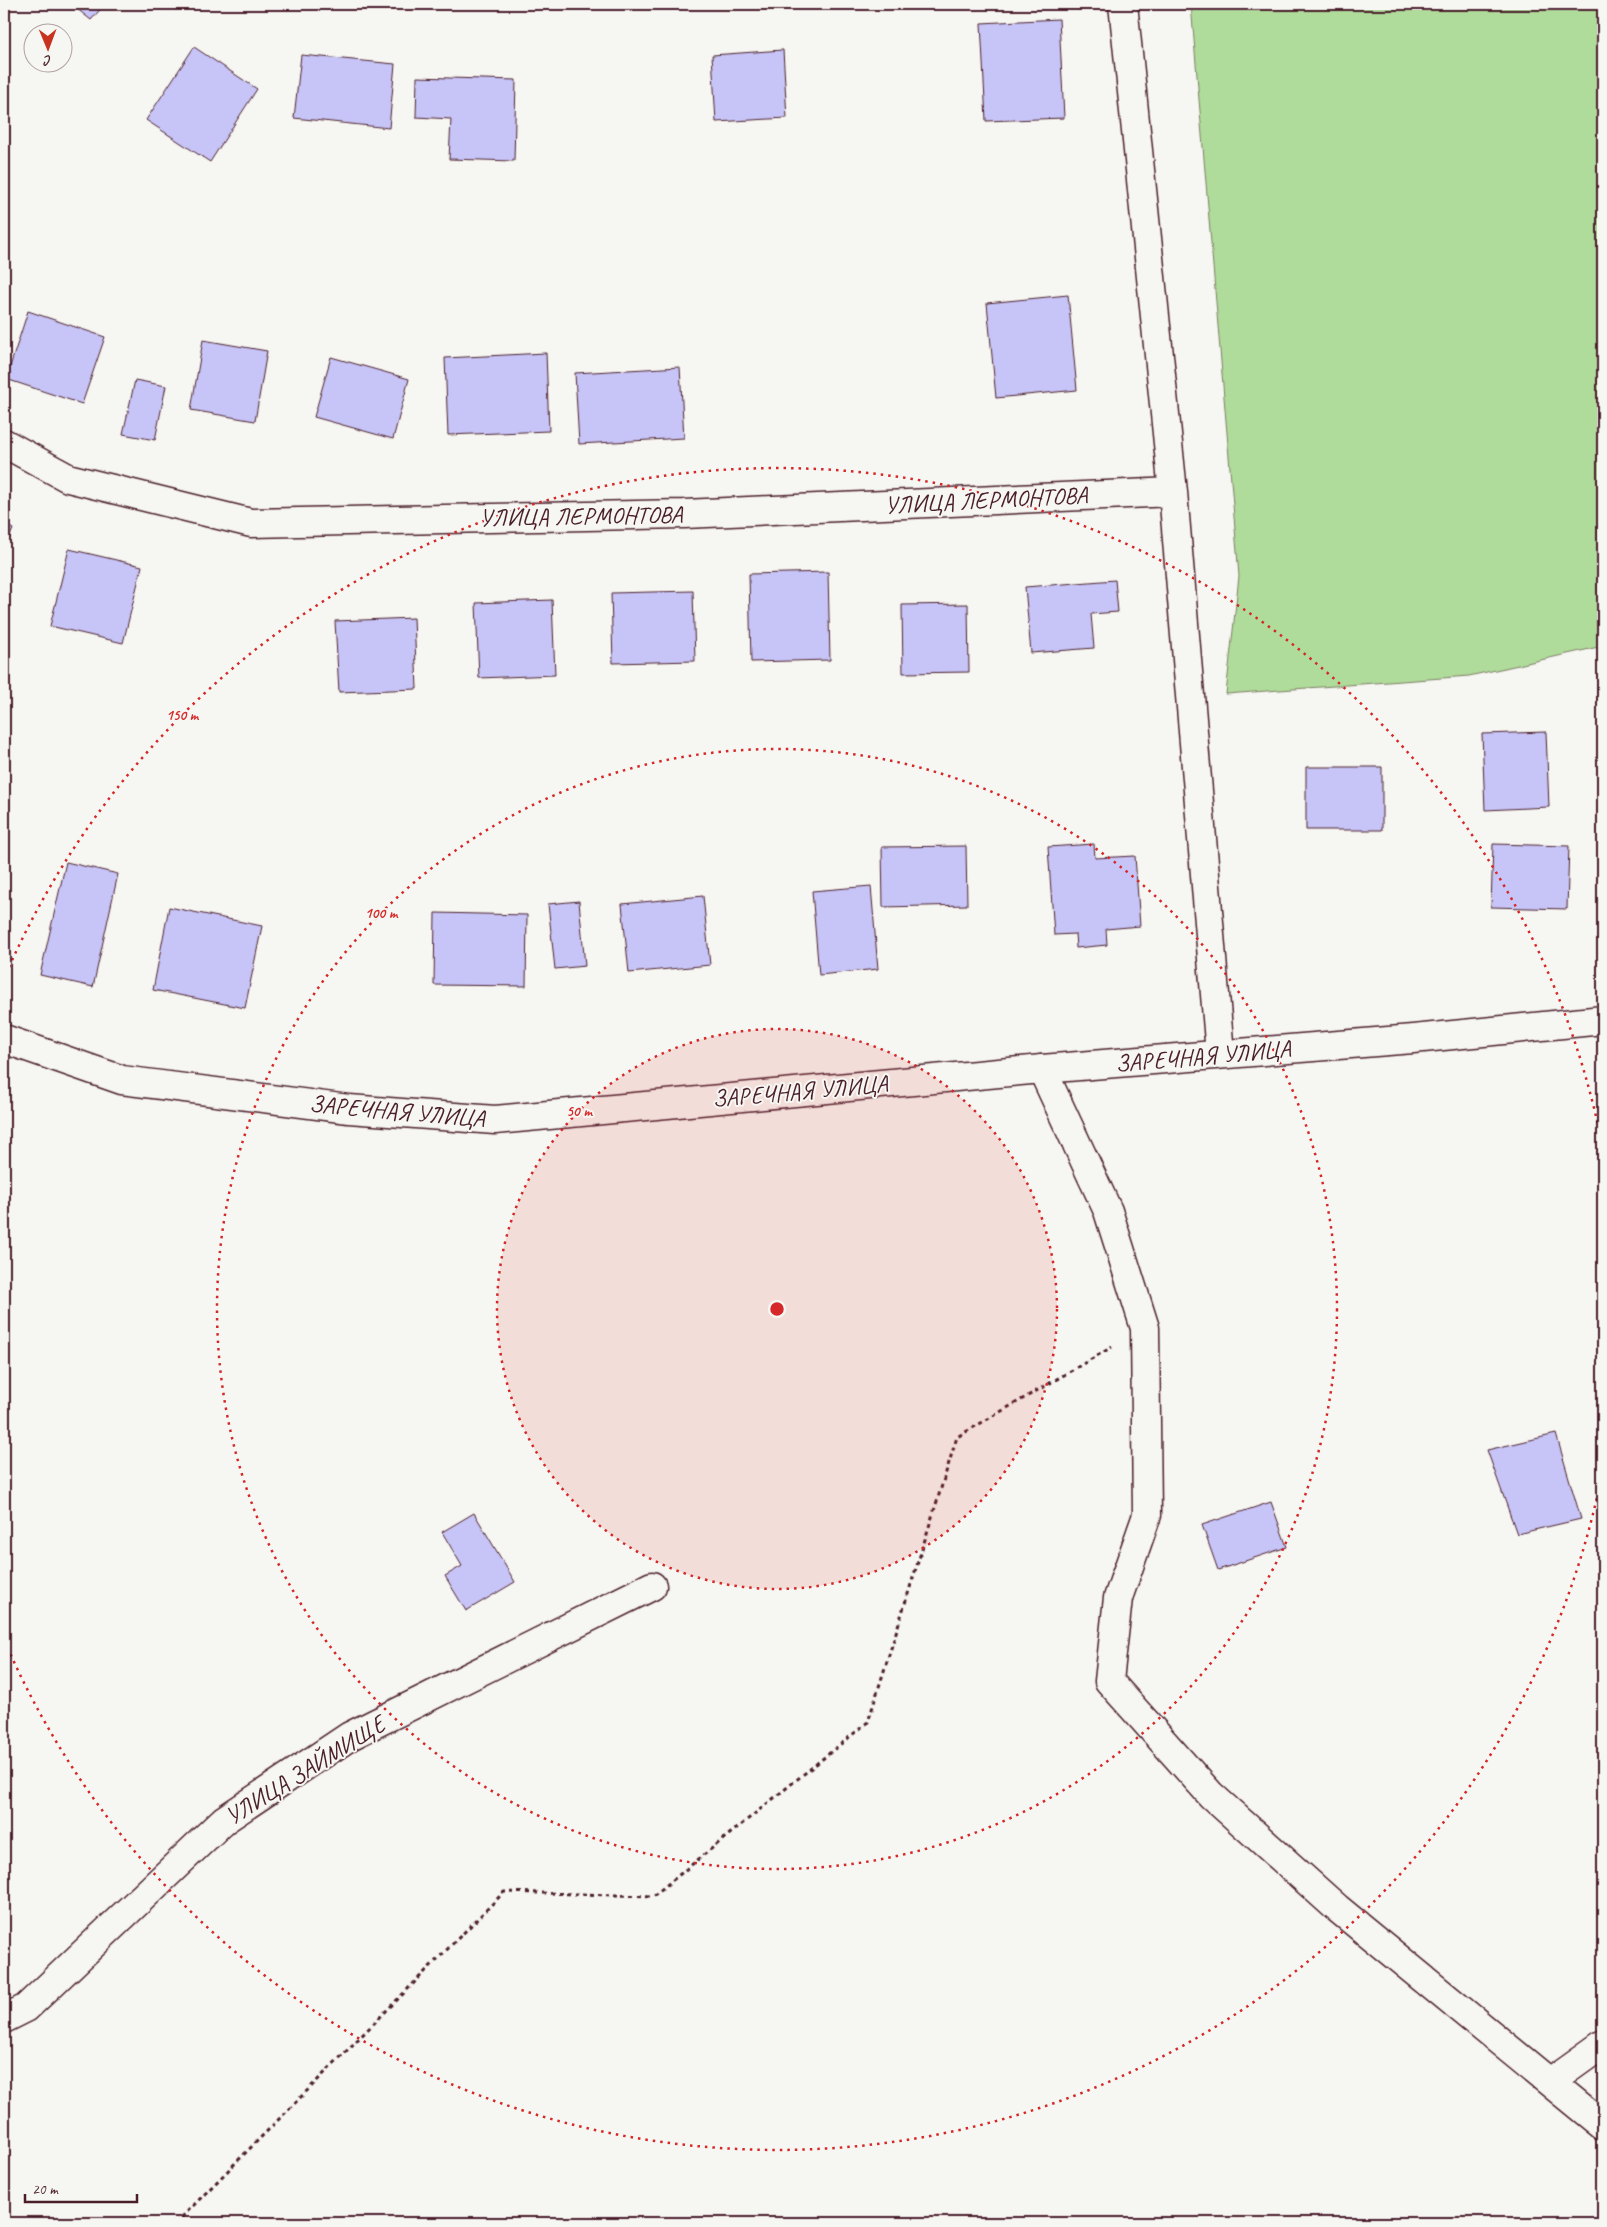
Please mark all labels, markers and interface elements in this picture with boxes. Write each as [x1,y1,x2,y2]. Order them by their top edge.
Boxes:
north arrow [22,22,72,72]
text: С [43,52,52,69]
street label: УЛИЦА ЛЕРМОНТОВА [884,480,1089,520]
street label: УЛИЦА ЛЕРМОНТОВА [479,499,684,533]
text: 150 m [166,706,200,725]
text: 100 m [365,904,399,923]
street label: ЗАРЕЧНАЯ УЛИЦА [1114,1033,1293,1079]
street label: ЗАРЕЧНАЯ УЛИЦА [711,1068,890,1114]
street label: ЗАРЕЧНАЯ УЛИЦА [308,1088,487,1134]
text: 50 m [566,1102,593,1121]
centre of rings [768,1300,786,1318]
street label: УЛИЦА ЗАЙМИЩЕ [220,1707,393,1831]
scale bar [25,2172,138,2204]
text: 20 m [32,2180,59,2199]

